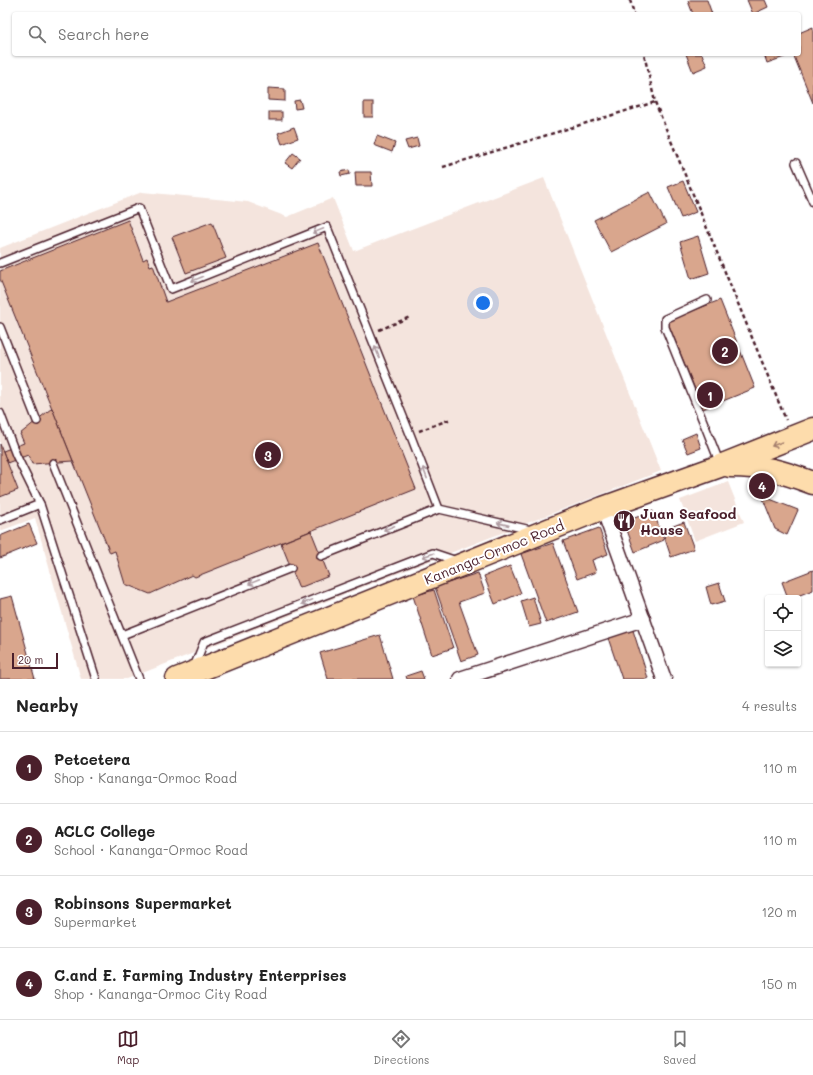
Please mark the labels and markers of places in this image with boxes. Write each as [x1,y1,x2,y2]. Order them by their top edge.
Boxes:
pin: 2 [712,336,738,366]
pin: 1 [697,380,723,410]
pin: 3 [255,440,281,470]
pin: 4 [749,471,775,501]
place label: Juan Seafood House [640,504,737,539]
restaurant icon: Juan Seafood House [611,508,637,534]

